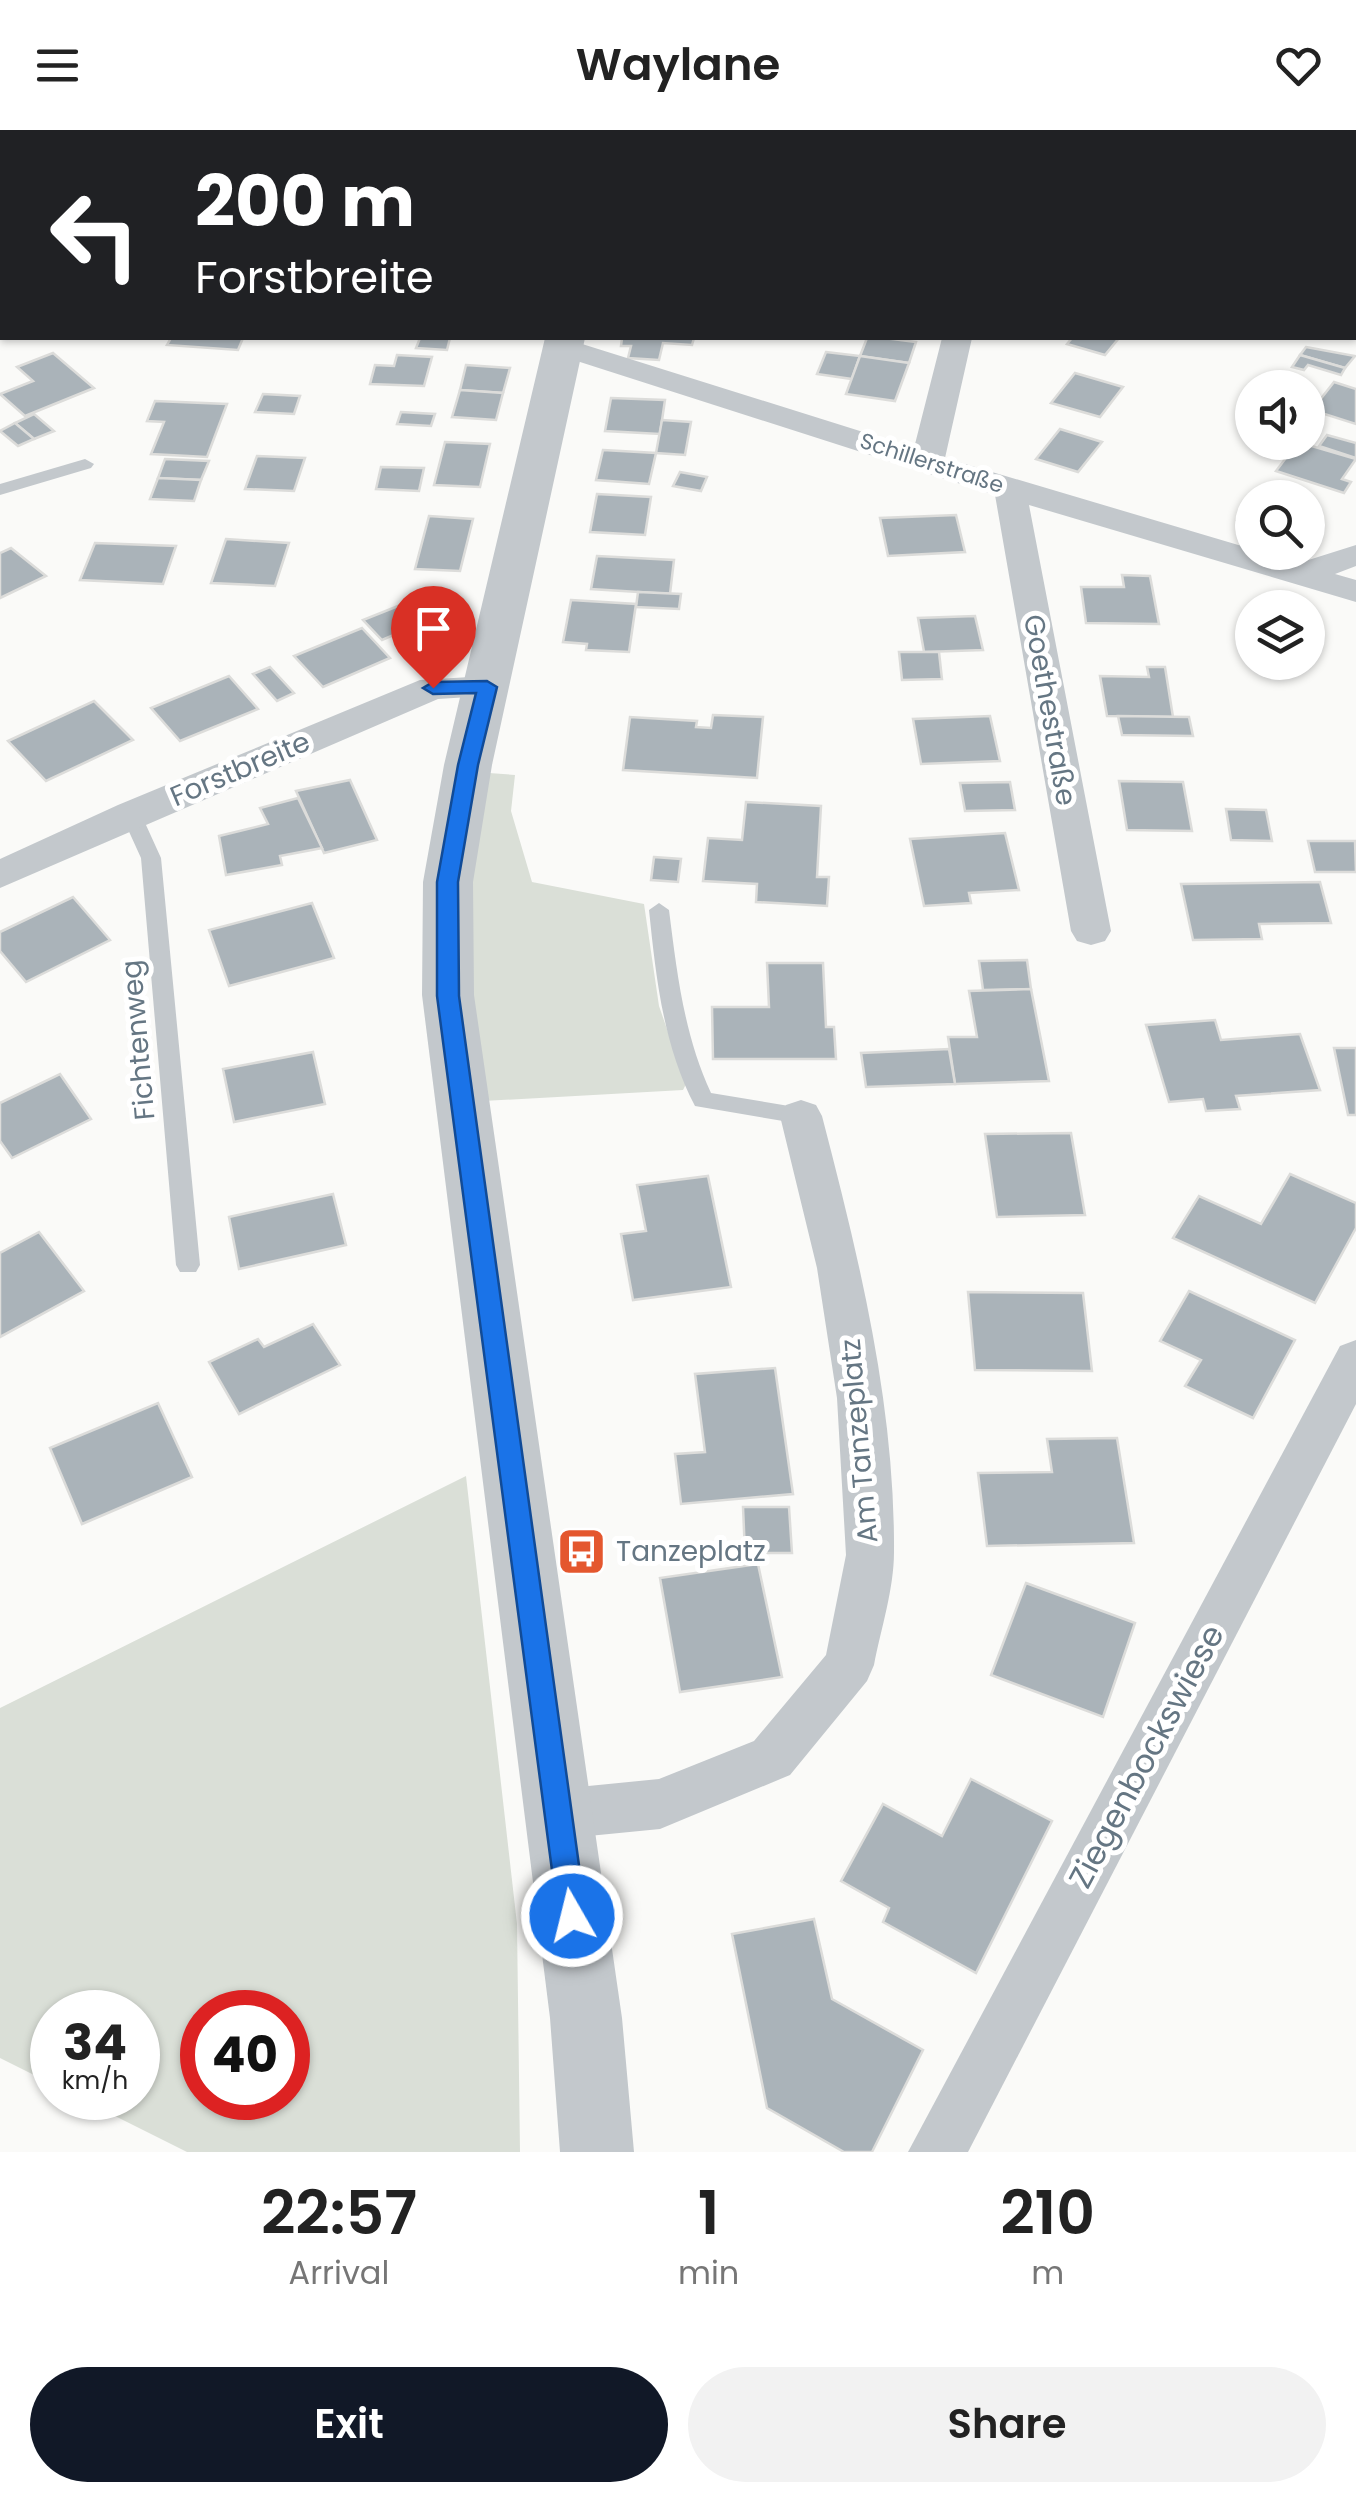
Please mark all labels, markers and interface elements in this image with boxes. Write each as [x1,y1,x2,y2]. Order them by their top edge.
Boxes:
text: Waylane [576,33,780,96]
icon: menu [30,38,85,93]
icon: heart [1271,38,1326,93]
text: 200 m [195,152,415,251]
icon: left [30,170,160,300]
text: Forstbreite [195,246,434,309]
map controls [1235,370,1325,680]
button: sound [1235,370,1325,460]
street label: Schillerstraße [856,425,1008,501]
button: search [1235,480,1325,570]
pin [391,586,476,689]
button: layers [1235,590,1325,680]
icon: arrive [406,601,461,656]
street label: Goethestraße [1014,612,1086,808]
street label: Forstbreite [164,722,316,816]
street label: Fichtenweg [112,958,164,1122]
street label: Am Tanzeplatz [831,1337,887,1545]
bus stop icon: Tanzeplatz [555,1525,607,1577]
place label: Tanzeplatz [616,1532,766,1571]
street label: Ziegenbockswiese [1058,1616,1234,1896]
position arrow [520,1864,624,1968]
speed limit sign: 40 [180,1990,310,2120]
text: 34 [63,2007,127,2078]
text: km/h [62,2063,128,2098]
text: 22:57 [261,2171,417,2255]
text: 1 [698,2171,719,2255]
text: 210 [1000,2171,1095,2255]
text: Arrival [289,2250,389,2295]
text: min [678,2250,739,2295]
text: m [1031,2250,1064,2295]
button: Exit [30,2367,668,2482]
button: Share [688,2367,1326,2482]

